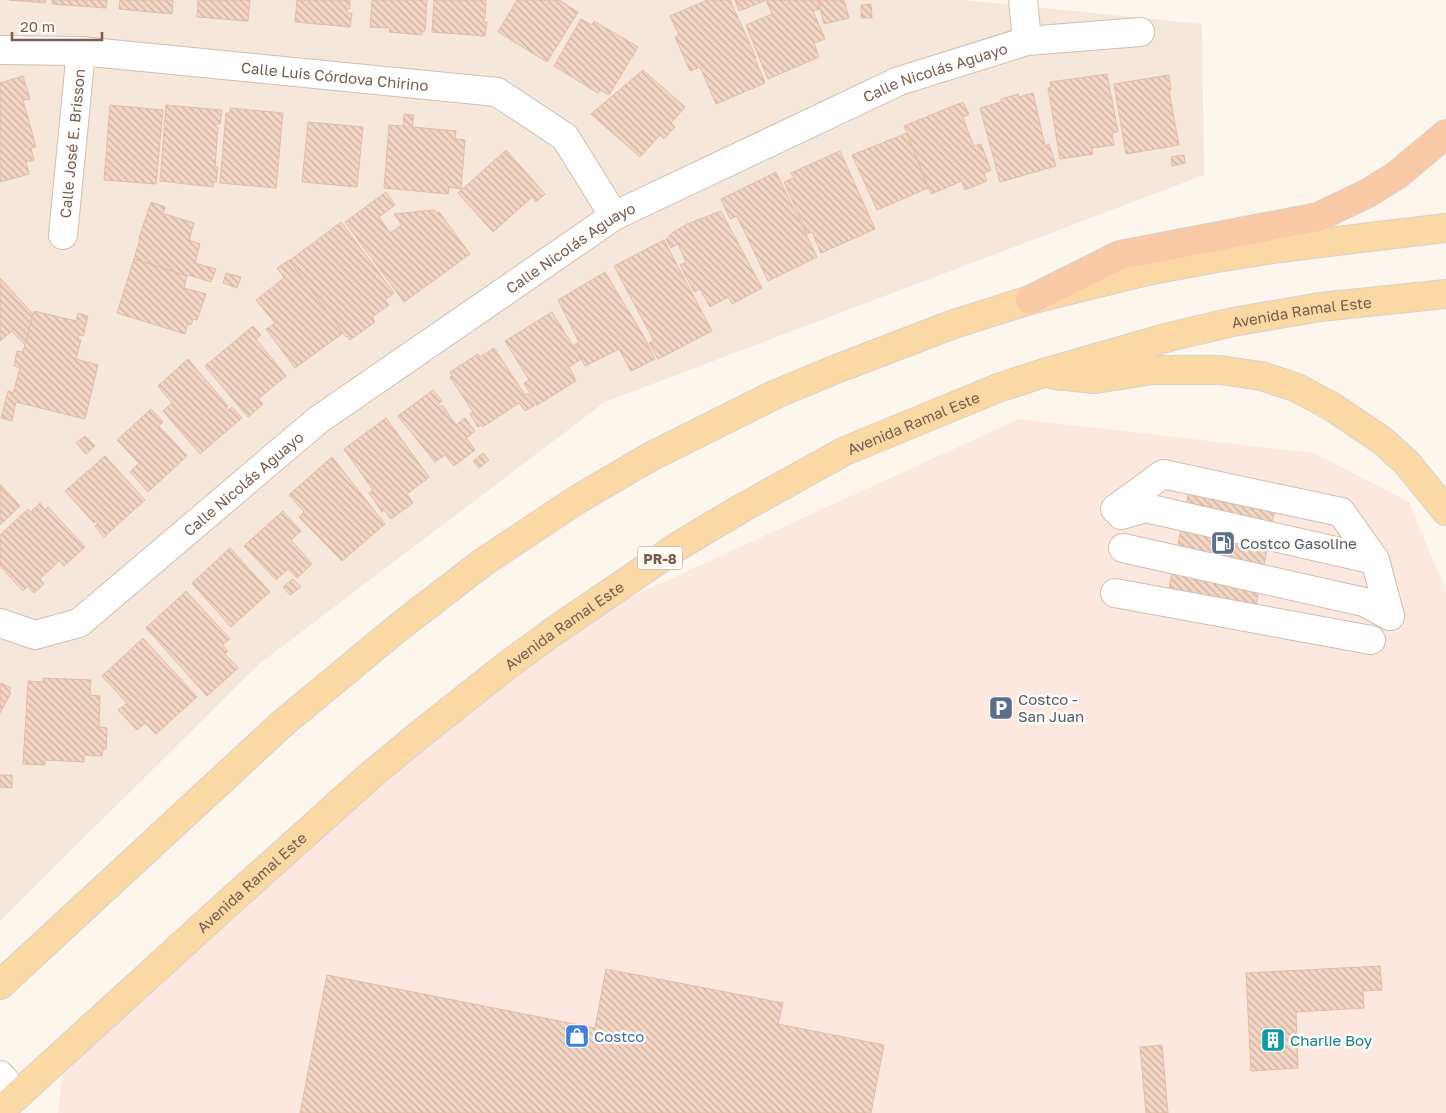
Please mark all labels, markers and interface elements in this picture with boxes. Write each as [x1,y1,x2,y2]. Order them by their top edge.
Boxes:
scale bar [12,10,102,42]
text: 20 m [20,17,55,35]
street label: Calle Nicolás Aguayo [860,39,1009,106]
street label: Calle Luis Córdova Chirino [240,58,429,94]
street label: Calle José E. Brisson [56,68,88,219]
street label: Calle Nicolás Aguayo [502,198,638,297]
street label: Avenida Ramal Este [1230,293,1373,331]
street label: Avenida Ramal Este [845,387,983,458]
street label: Calle Nicolás Aguayo [179,428,307,540]
fuel station icon: Costco Gasoline [1210,530,1236,556]
place label: Costco Gasoline [1240,534,1357,552]
road number: PR-8 [638,546,682,570]
street label: Avenida Ramal Este [501,577,627,673]
place label: Costco - San Juan [1018,690,1084,725]
parking icon: Costco - San Juan [988,695,1014,721]
street label: Avenida Ramal Este [193,828,310,936]
shop icon: Costco [564,1023,590,1049]
place label: Costco [594,1027,644,1045]
building icon: Charlie Boy [1260,1027,1286,1053]
place label: Charlie Boy [1290,1031,1373,1049]

